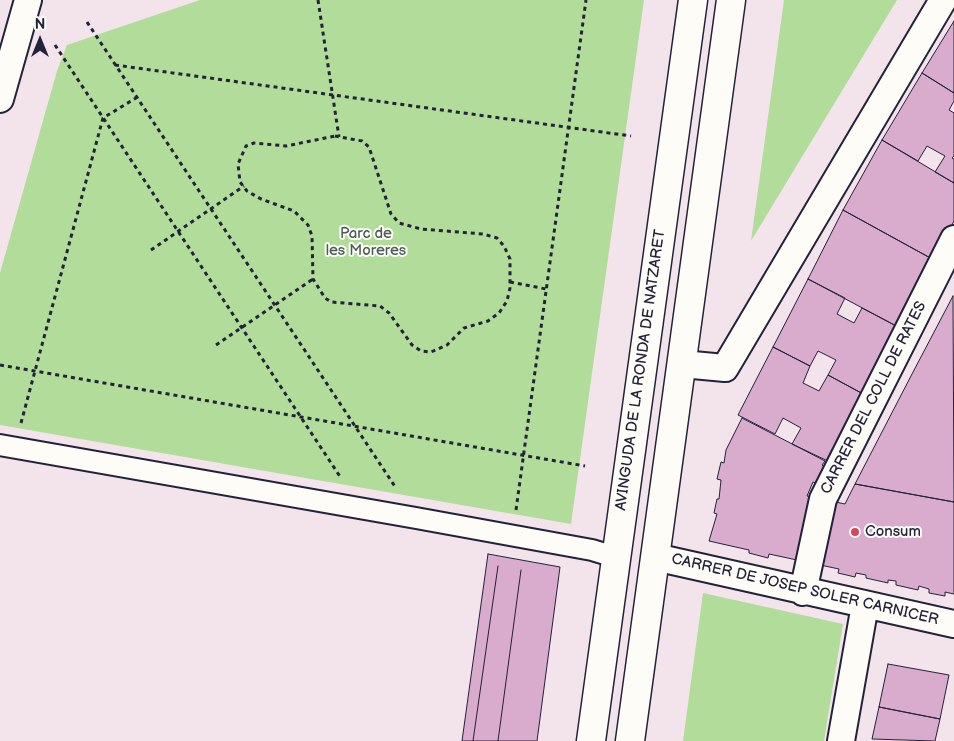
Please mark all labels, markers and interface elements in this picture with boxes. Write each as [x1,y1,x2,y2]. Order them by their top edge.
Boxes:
north arrow [15,15,65,65]
text: N [35,16,45,33]
park label: Parc de les Moreres [326,225,406,260]
street label: AVINGUDA DE LA RONDA DE NATZARET [612,228,670,512]
street label: CARRER DEL COLL DE RATES [817,299,931,497]
place label: Consum [865,523,921,541]
marker: Consum [849,526,861,538]
street label: CARRER DE JOSEP SOLER CARNICER [670,550,940,630]

